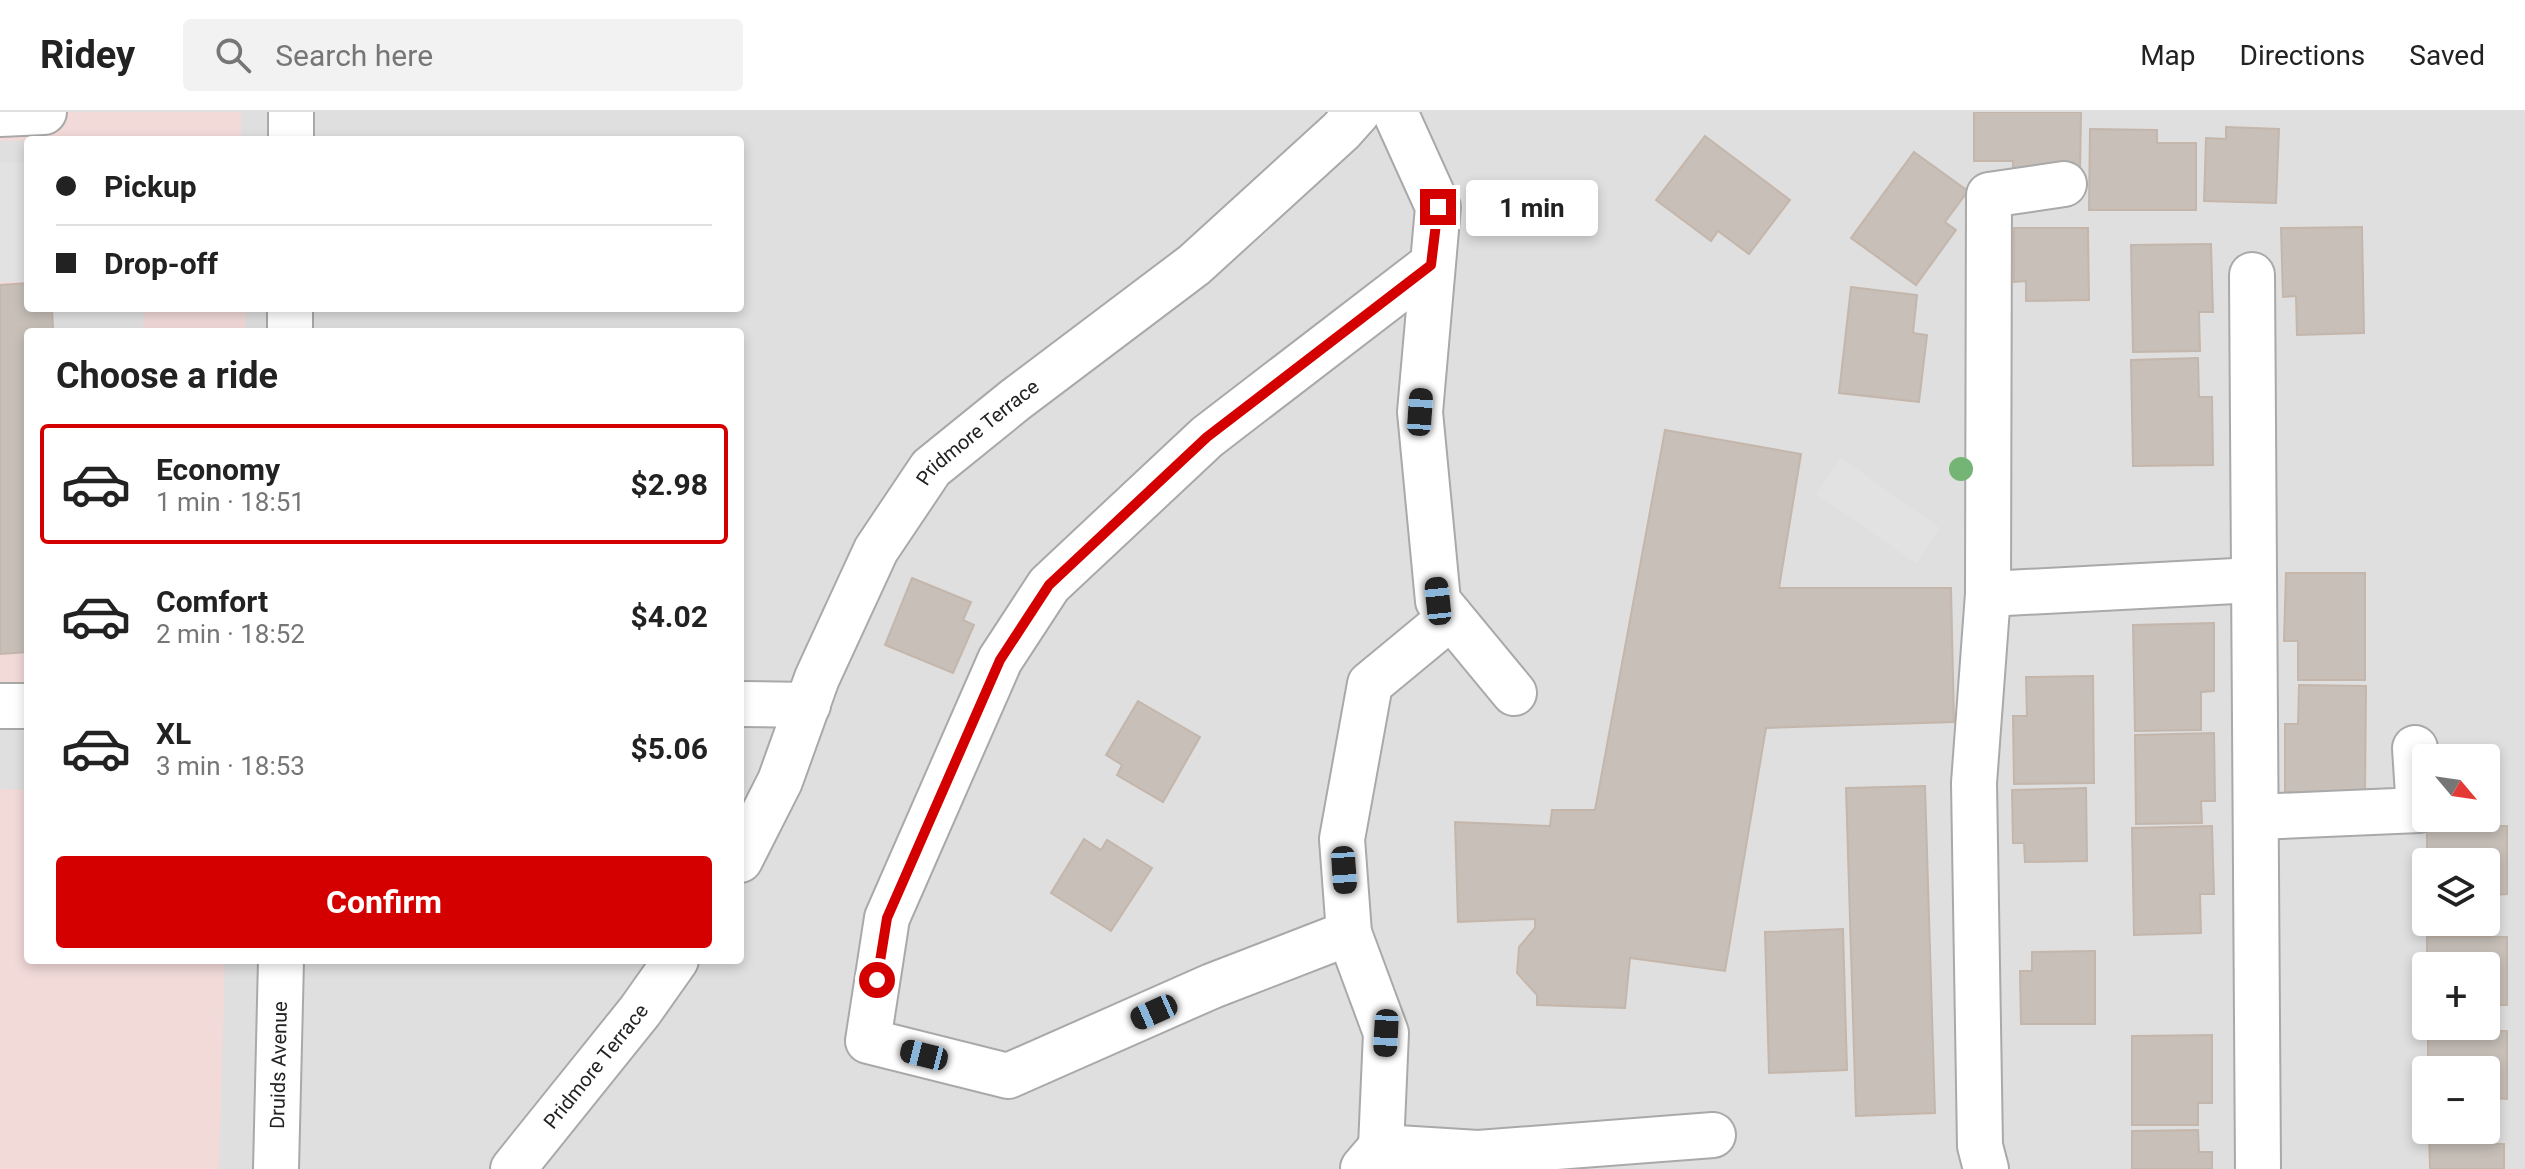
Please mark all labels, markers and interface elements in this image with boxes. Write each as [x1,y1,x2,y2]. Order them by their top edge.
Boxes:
search box [183,19,743,91]
text: Ridey [40,33,135,77]
icon: search [211,33,255,77]
text: Search here [275,38,433,73]
text: Map [2140,39,2196,72]
text: Directions [2240,39,2365,72]
text: Saved [2409,39,2485,72]
text: Pickup [104,169,197,204]
callout: 1 min [1466,179,1598,235]
route end [1420,189,1456,225]
text: 1 min [1499,193,1565,223]
text: Drop-off [104,246,218,281]
text: Choose a ride [56,355,278,397]
street label: Pridmore Terrace [911,374,1044,490]
car [1406,387,1434,437]
icon: car [60,448,132,520]
text: Economy [156,452,280,487]
text: $2.98 [630,467,708,502]
text: 1 min · 18:51 [156,487,305,517]
car [1424,576,1452,626]
icon: car [60,580,132,652]
text: Comfort [156,584,268,619]
text: $4.02 [630,599,708,634]
text: 2 min · 18:52 [156,619,305,649]
icon: car [60,712,132,784]
text: XL [156,716,191,751]
text: $5.06 [630,731,708,766]
north arrow [2412,744,2500,832]
map controls [2412,744,2500,1144]
text: 3 min · 18:53 [156,751,305,781]
car [1330,845,1358,895]
button: layers [2412,848,2500,936]
button: Confirm [56,856,712,948]
button: + [2412,952,2500,1040]
route start [859,962,895,998]
car [1127,991,1181,1033]
street label: Pridmore Terrace [538,999,653,1133]
street label: Druids Avenue [265,1001,292,1129]
car [1373,1008,1399,1058]
car [898,1038,950,1072]
button: − [2412,1056,2500,1144]

